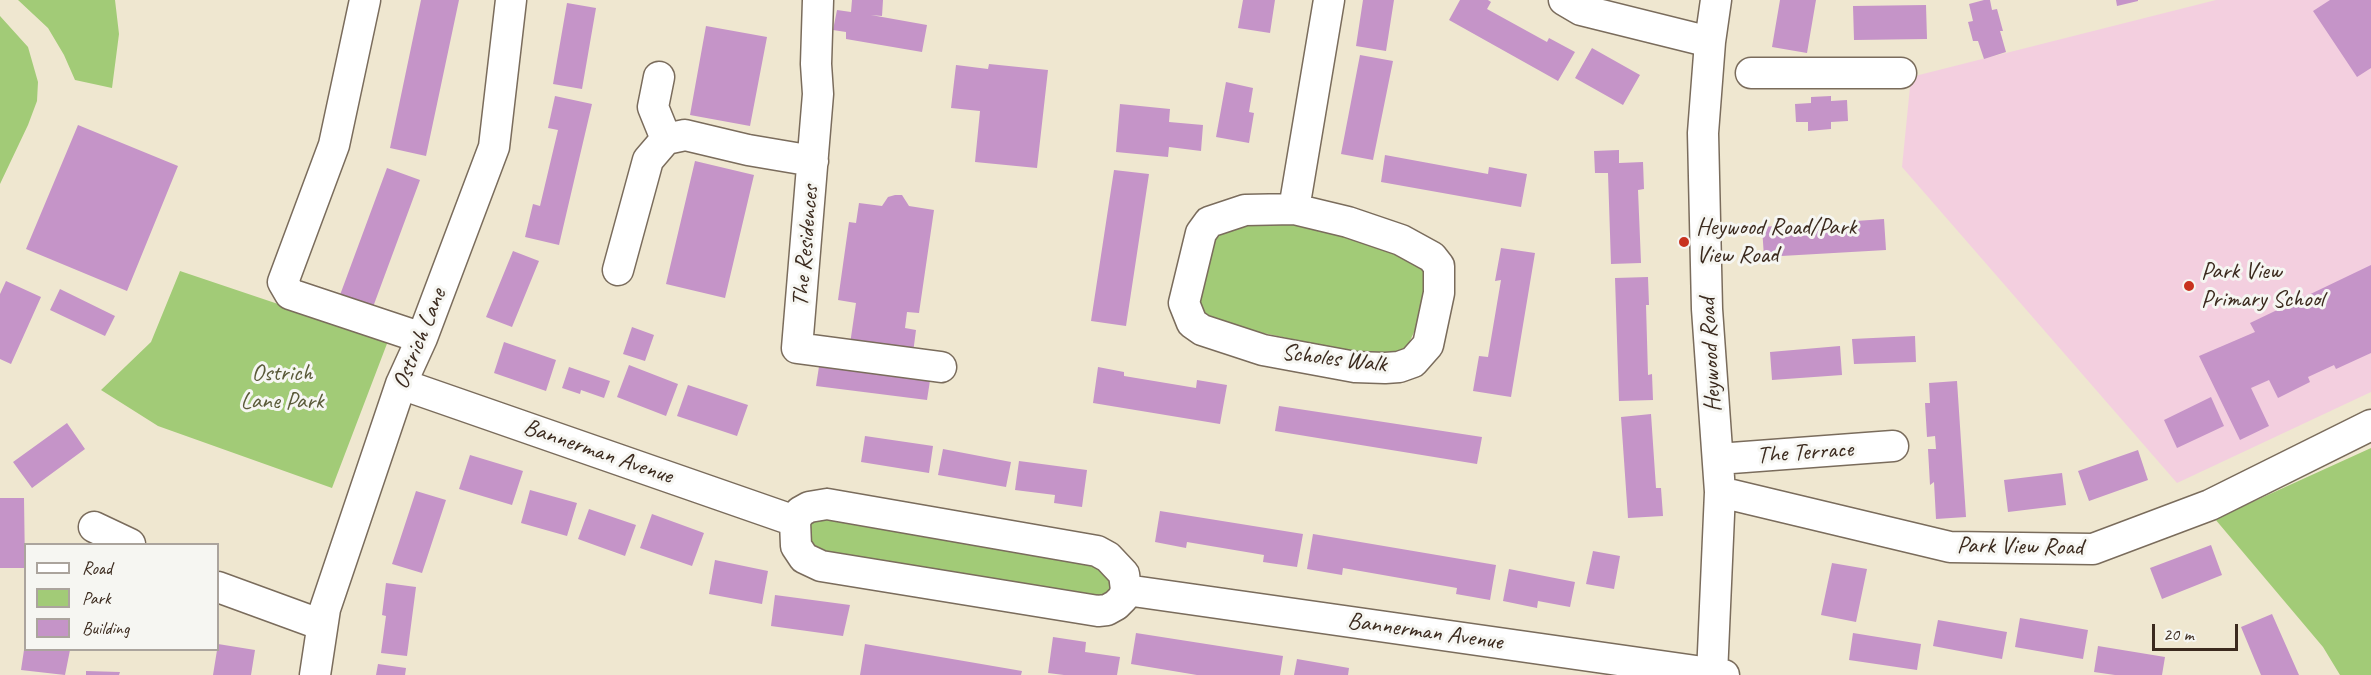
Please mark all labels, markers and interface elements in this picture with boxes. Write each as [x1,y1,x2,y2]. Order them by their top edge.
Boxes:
street label: The Residences [786,184,826,308]
place label: Heywood Road/Park View Road [1696,214,1856,270]
marker: Heywood Road/Park View Road [1677,235,1691,249]
place label: Park View Primary School [2201,258,2324,314]
marker: Park View Primary School [2182,279,2196,293]
street label: Ostrich Lane [387,284,453,394]
street label: Heywood Road [1694,297,1728,413]
street label: Scholes Walk [1280,338,1388,380]
park label: Ostrich Lane Park [240,360,324,416]
street label: Bannerman Avenue [520,413,676,491]
street label: The Terrace [1756,435,1854,471]
street label: Park View Road [1957,531,2083,563]
legend [24,543,219,651]
text: Road [82,557,112,579]
text: Park [82,587,111,609]
street label: Bannerman Avenue [1346,607,1504,657]
scale bar [2155,612,2240,650]
text: Building [82,617,129,639]
text: 20 m [2163,623,2194,645]

